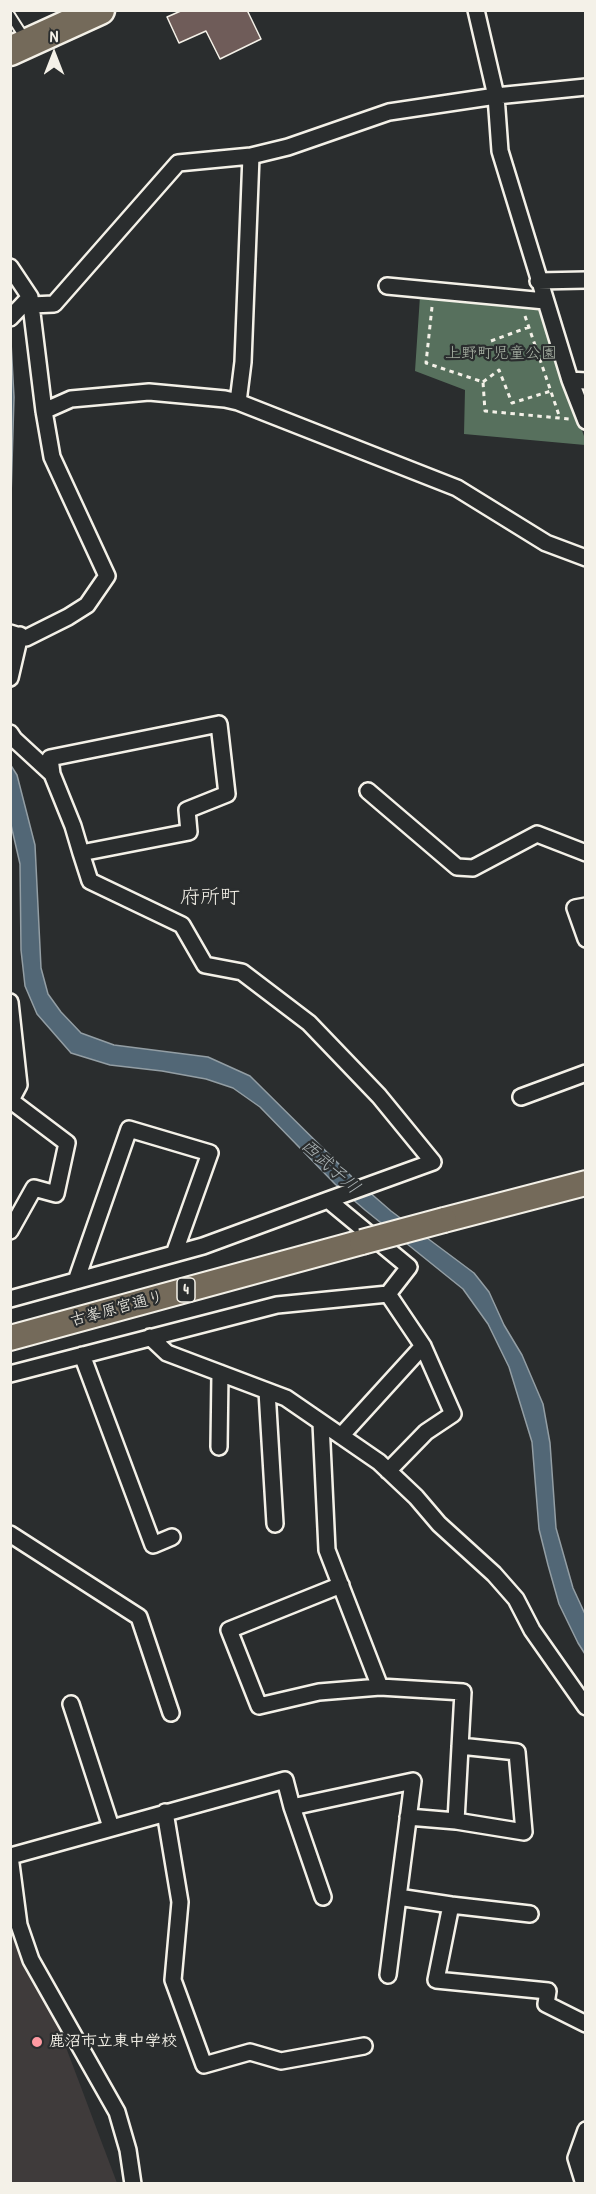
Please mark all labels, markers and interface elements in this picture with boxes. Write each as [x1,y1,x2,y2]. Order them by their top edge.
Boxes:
north arrow [24,24,84,84]
text: N [50,25,58,47]
park label: 上野町児童公園 [445,344,557,364]
district label: 府所町 [180,886,240,910]
water label: 西武子川 [296,1135,364,1199]
road number: 4 [177,1278,195,1302]
street label: 古峯原宮通り [68,1287,166,1331]
place label: 鹿沼市立東中学校 [49,2032,177,2052]
marker: 鹿沼市立東中学校 [30,2035,44,2049]

